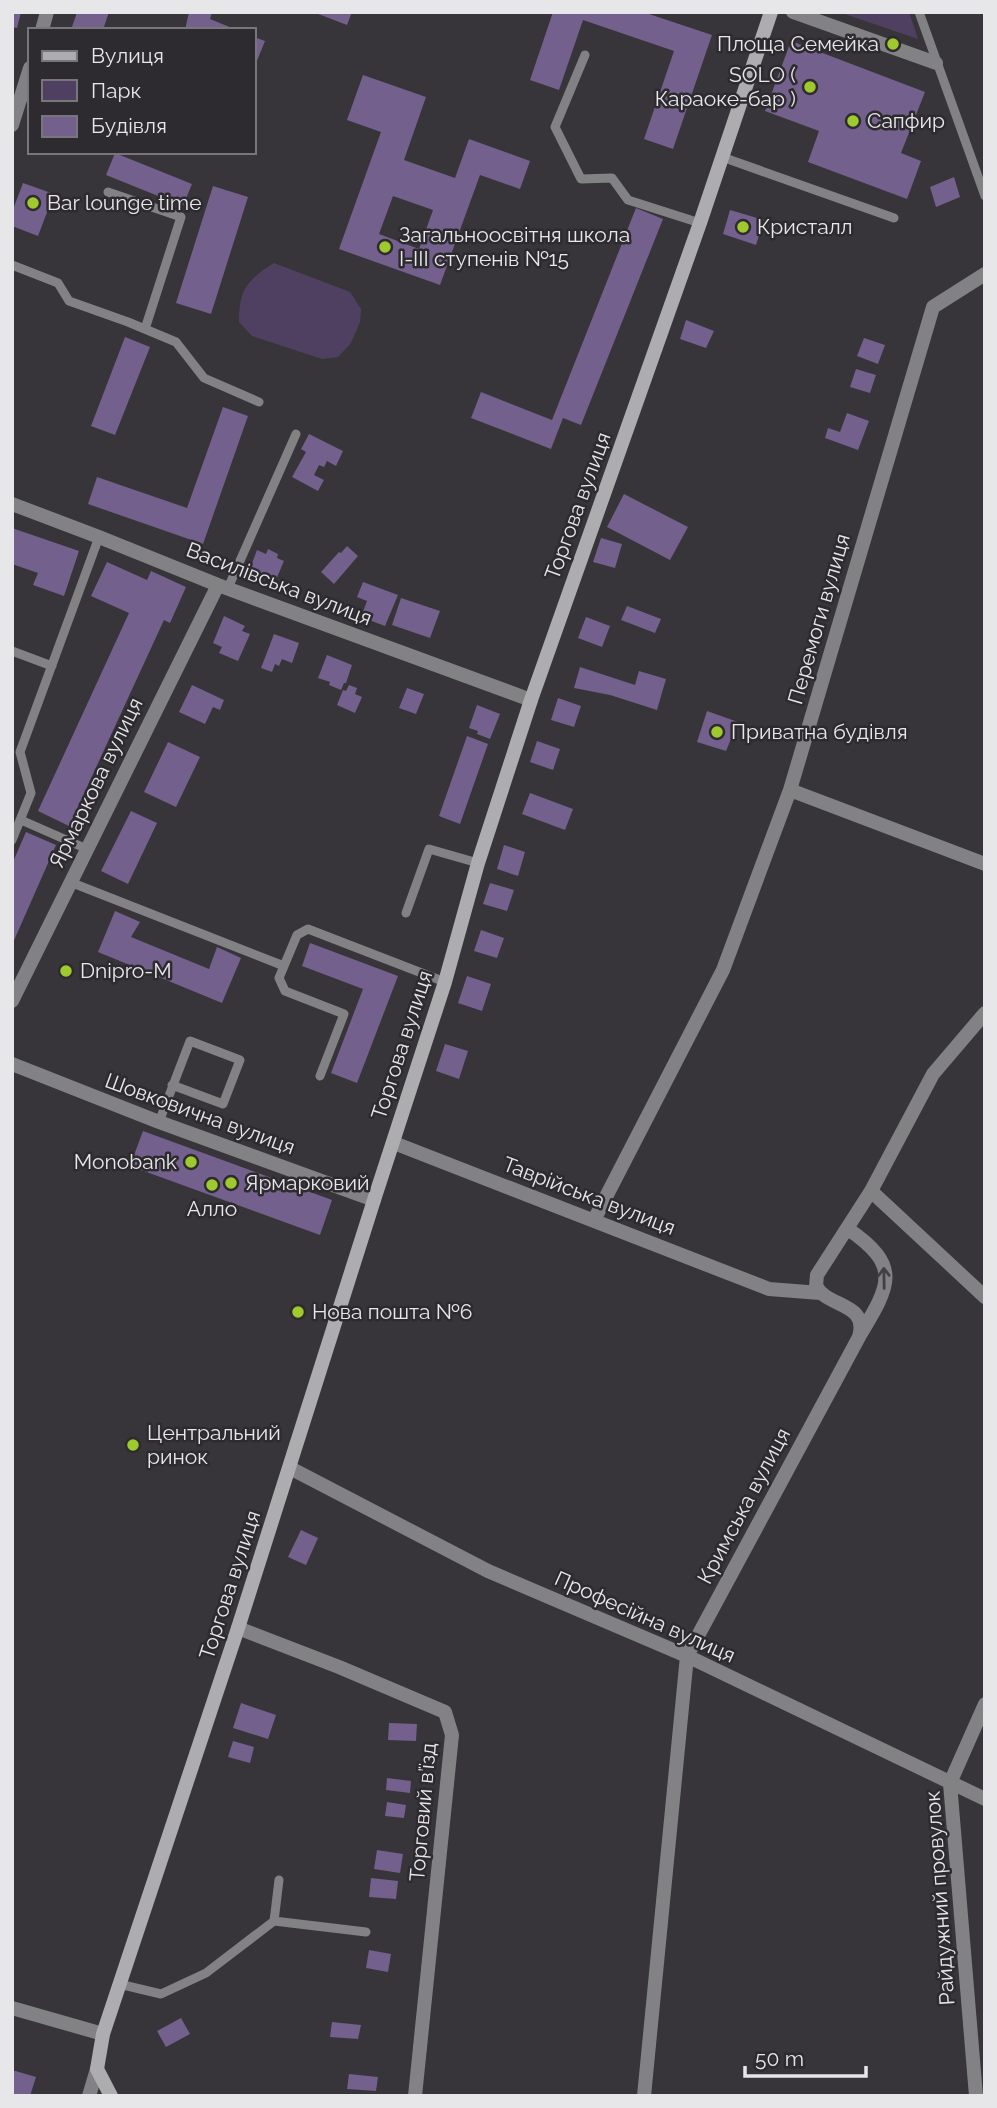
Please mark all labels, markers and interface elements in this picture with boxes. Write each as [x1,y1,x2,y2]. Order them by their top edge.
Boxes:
legend [28,28,256,154]
place label: Площа Семейка [717,31,879,56]
marker: Площа Семейка [885,36,901,52]
text: Вулиця [91,43,164,68]
place label: SOLO ( Караоке-бар ) [655,62,796,111]
text: Парк [91,78,141,103]
marker: SOLO ( Караоке-бар ) [802,79,818,95]
place label: Сапфир [867,108,945,133]
text: Будівля [91,113,167,138]
marker: Сапфир [845,113,861,129]
place label: Bar lounge time [47,190,202,215]
marker: Bar lounge time [25,195,41,211]
place label: Кристалл [757,214,853,239]
marker: Кристалл [735,219,751,235]
place label: Загальноосвітня школа І-ІІІ ступенів №15 [399,222,630,271]
marker: Загальноосвітня школа І-ІІІ ступенів №15 [377,239,393,255]
street label: Торгова вулиця [539,429,616,583]
street label: Перемоги вулиця [782,531,855,707]
street label: Василівська вулиця [183,537,375,630]
street label: Ярмаркова вулиця [43,694,148,872]
place label: Приватна будівля [731,719,908,744]
marker: Приватна будівля [709,724,725,740]
place label: Dnipro-M [80,958,172,983]
marker: Dnipro-M [58,963,74,979]
street label: Торгова вулиця [366,967,437,1122]
street label: Шовковична вулиця [102,1068,299,1160]
place label: Monobank [74,1149,177,1174]
street label: Таврійська вулиця [499,1151,679,1240]
marker: Monobank [183,1154,199,1170]
place label: Ярмарковий [245,1170,370,1195]
marker: Ярмарковий [223,1175,239,1191]
marker: Алло [204,1177,220,1193]
place label: Алло [187,1196,237,1221]
one-way arrow [877,1267,891,1290]
place label: Нова пошта №6 [312,1299,472,1324]
marker: Нова пошта №6 [290,1304,306,1320]
place label: Центральний ринок [147,1420,281,1469]
street label: Кримська вулиця [692,1424,795,1588]
marker: Центральний ринок [125,1437,141,1453]
street label: Торгова вулиця [194,1507,265,1662]
street label: Професійна вулиця [551,1565,739,1668]
street label: Торговий в’їзд [404,1742,441,1882]
street label: Райдужний провулок [920,1790,959,2006]
scale bar [745,2035,866,2078]
text: 50 m [755,2046,804,2071]

